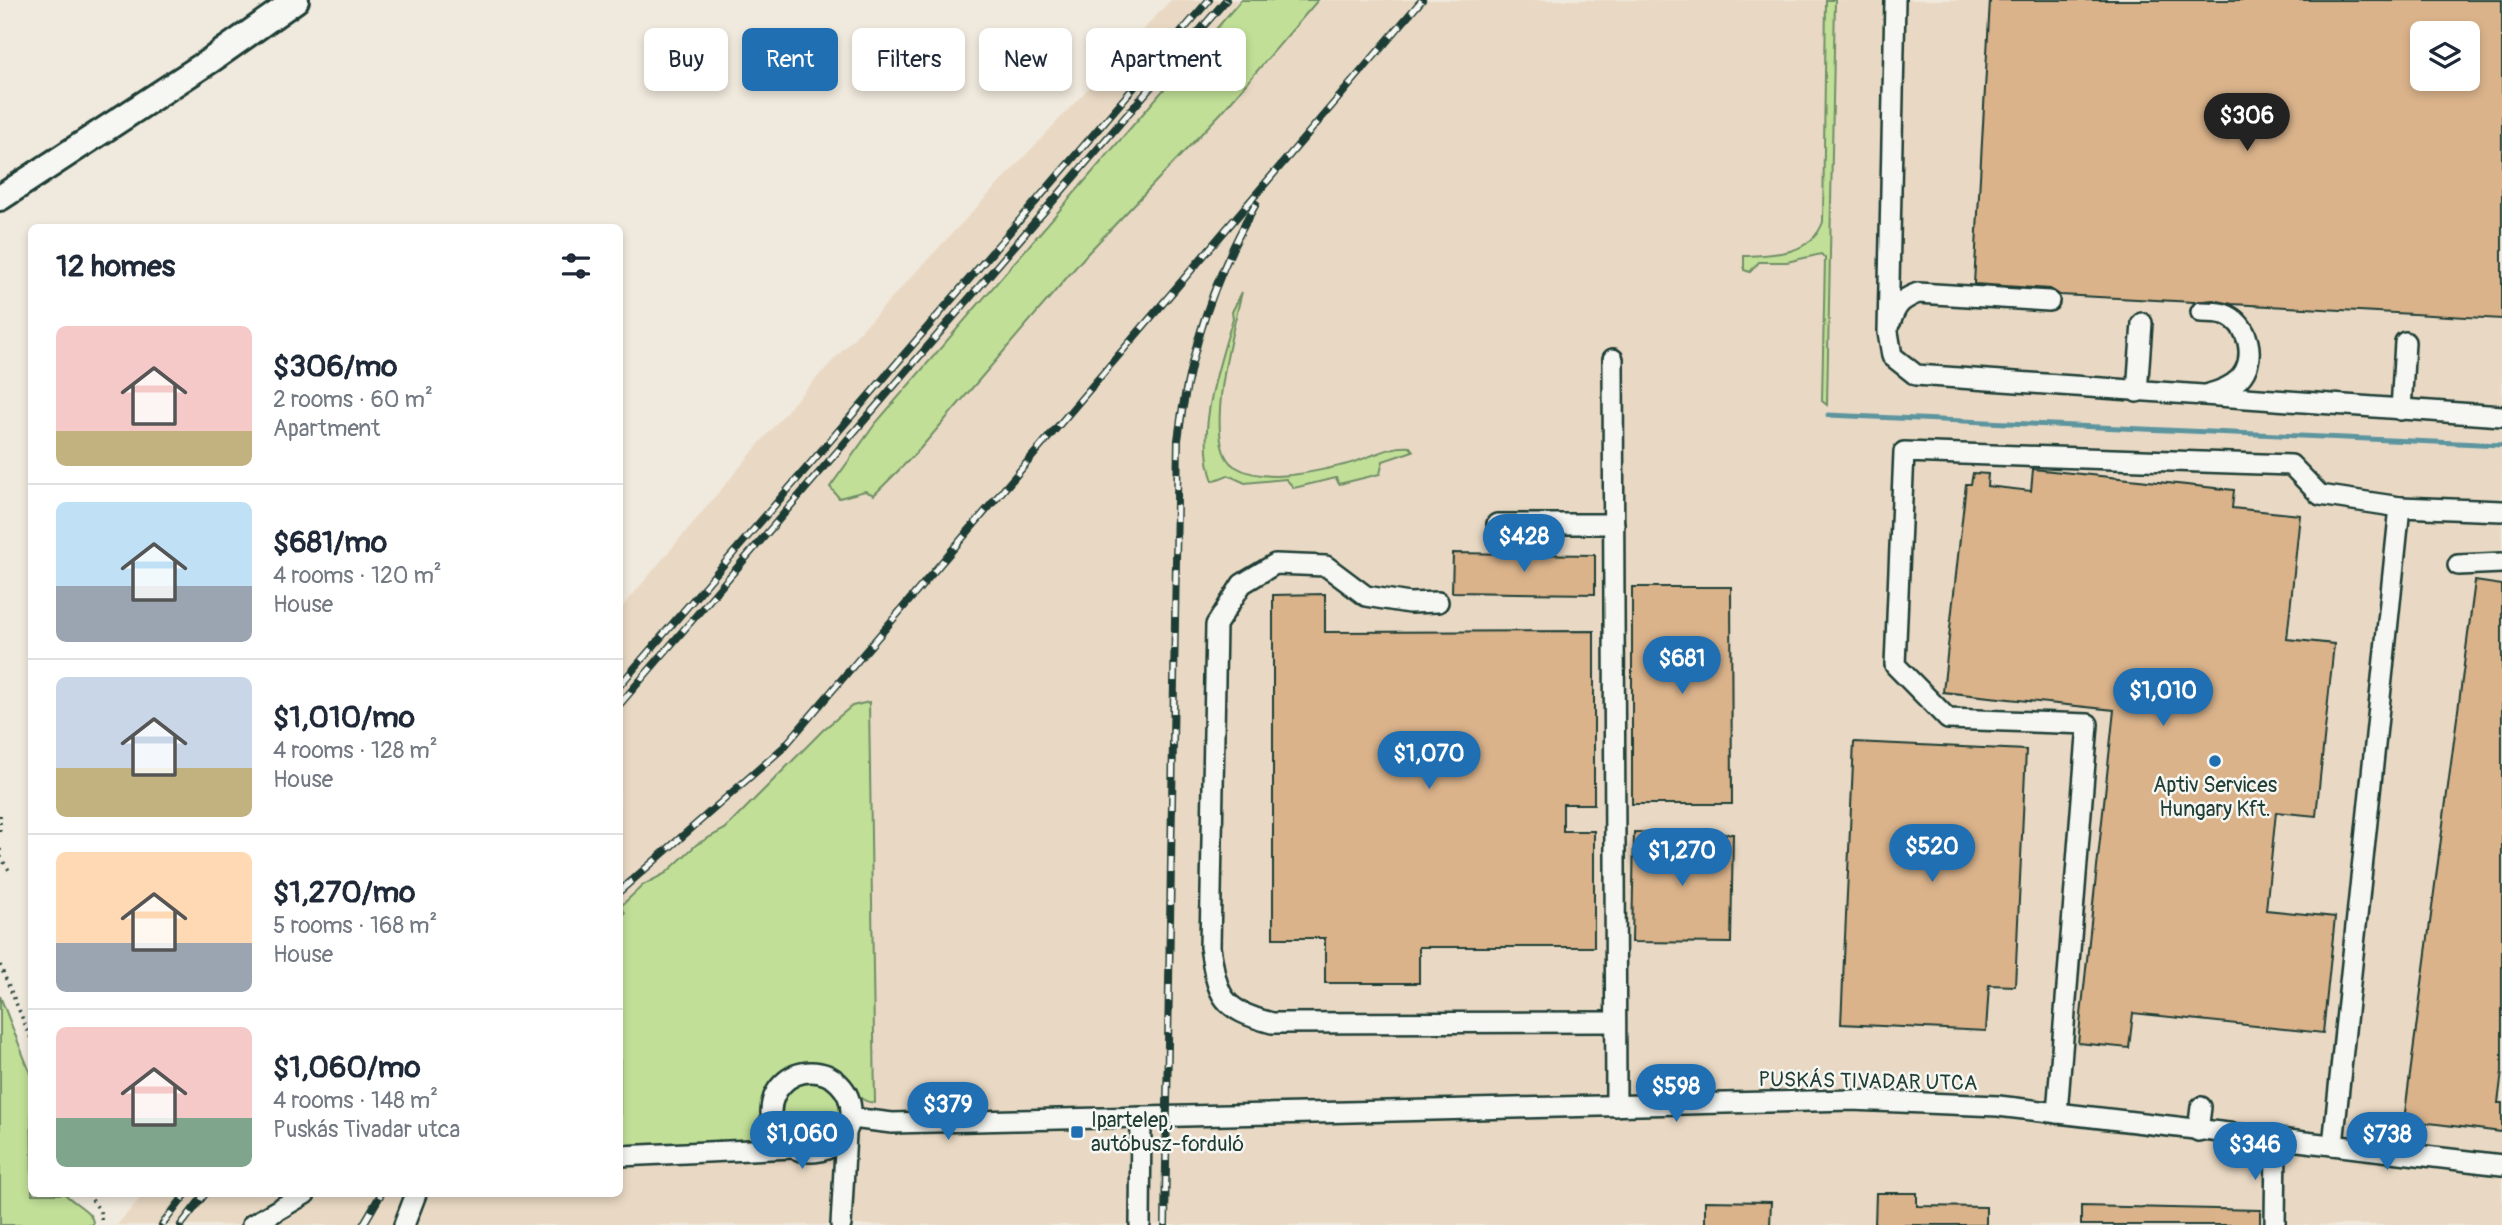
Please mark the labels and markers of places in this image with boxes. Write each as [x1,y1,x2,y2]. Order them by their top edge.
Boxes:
pin: $306 [2206,94,2288,153]
pin: $428 [1483,514,1565,574]
pin: $681 [1641,636,1723,696]
pin: $1,010 [2106,668,2220,728]
pin: $1,070 [1372,732,1486,791]
marker: Aptiv Services Hungary Kft. [2207,753,2223,769]
place label: Aptiv Services Hungary Kft. [2153,772,2278,823]
pin: $520 [1891,824,1973,884]
pin: $1,270 [1625,828,1739,888]
pin: $598 [1635,1064,1717,1124]
pin: $379 [907,1082,989,1142]
place label: Ipartelep, autóbusz-forduló [1091,1107,1244,1158]
pin: $1,060 [745,1112,859,1171]
pin: $738 [2346,1112,2428,1172]
pin: $346 [2214,1122,2296,1182]
marker: Ipartelep, autóbusz-forduló [1069,1124,1085,1140]

